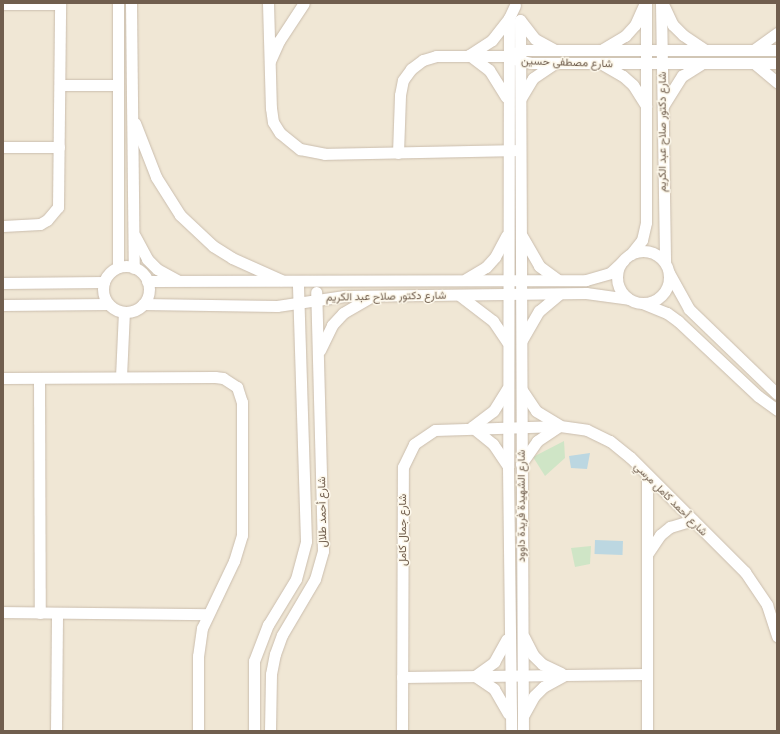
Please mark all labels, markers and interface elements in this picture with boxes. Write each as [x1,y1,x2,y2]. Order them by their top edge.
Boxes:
street label: شارع مصطفى حسين [521,54,613,70]
street label: شارع دكتور صلاح عبد الكريم [655,72,669,192]
street label: شارع دكتور صلاح عبد الكريم [326,288,446,304]
street label: شارع الشهيدة فريدة داوود [514,450,528,562]
street label: شارع أحمد كامل مرسي [632,460,710,538]
street label: شارع أحمد طلال [315,477,329,547]
street label: شارع جمال كامل [395,494,409,566]

